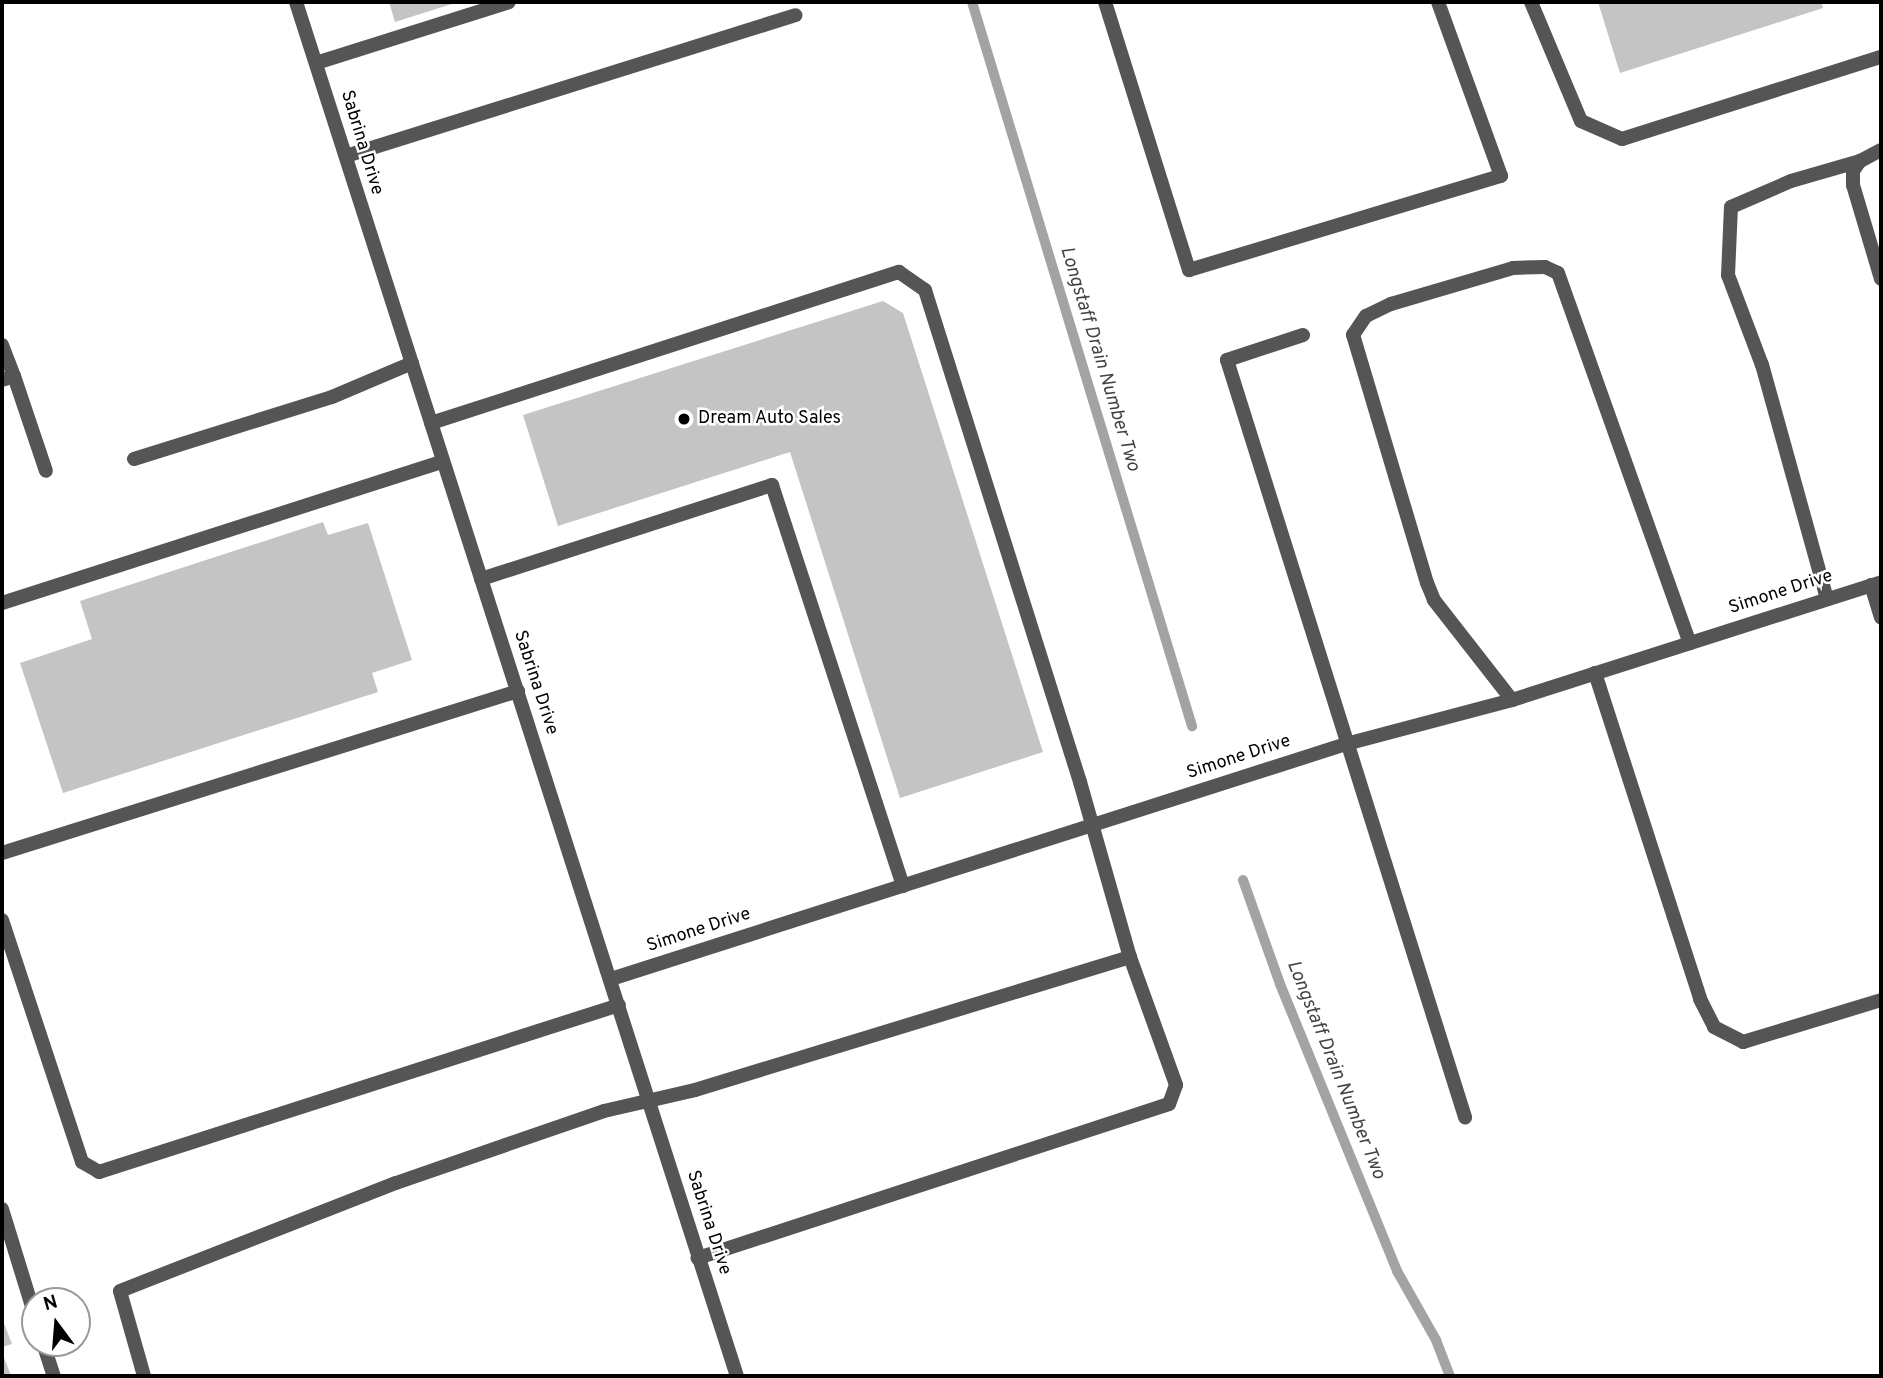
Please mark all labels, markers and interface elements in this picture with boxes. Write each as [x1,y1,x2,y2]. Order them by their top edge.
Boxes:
street label: Sabrina Drive [335,88,387,198]
water label: Longstaff Drain Number Two [1054,244,1144,474]
place label: Dream Auto Sales [698,408,842,430]
marker: Dream Auto Sales [676,411,692,427]
street label: Simone Drive [1726,566,1836,620]
street label: Sabrina Drive [508,628,562,738]
street label: Simone Drive [1184,731,1294,785]
street label: Simone Drive [644,904,754,958]
water label: Longstaff Drain Number Two [1281,957,1389,1183]
street label: Sabrina Drive [681,1168,735,1278]
north arrow [21,1287,91,1357]
text: N [41,1290,61,1317]

